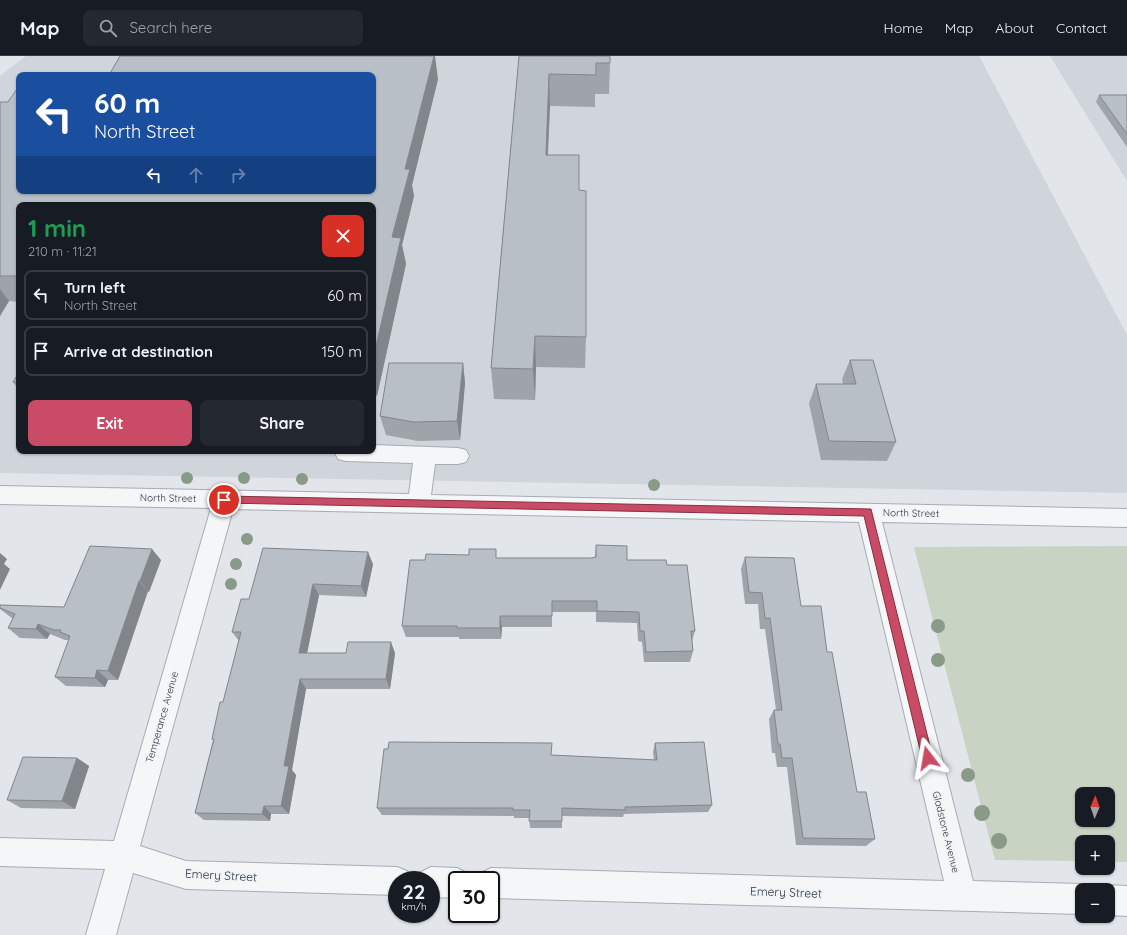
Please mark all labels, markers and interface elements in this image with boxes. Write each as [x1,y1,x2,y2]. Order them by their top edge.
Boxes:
search box [83,10,363,46]
text: Map [20,16,59,40]
icon: search [97,17,119,39]
text: Search here [129,18,212,37]
text: Home [884,19,923,37]
text: Map [945,19,973,37]
text: About [995,19,1034,37]
text: Contact [1056,19,1107,37]
text: 60 m [94,85,160,120]
icon: left [28,88,80,140]
text: North Street [94,120,195,143]
icon: left [143,164,165,186]
icon: ahead [185,164,207,186]
icon: right [227,164,249,186]
text: 1 min [28,213,86,243]
button: close [322,215,364,257]
text: 210 m · 11:21 [28,243,97,259]
text: Turn left [64,278,126,297]
icon: left [30,284,52,306]
text: 60 m [327,286,362,305]
text: North Street [64,297,137,313]
icon: arrive [30,340,52,362]
text: Arrive at destination [64,342,213,361]
text: 150 m [322,342,362,361]
button: Exit [28,400,192,446]
button: Share [200,400,364,446]
pin [207,483,241,517]
icon: arrive [213,489,235,511]
street label: North Street [140,491,197,505]
street label: North Street [883,506,940,520]
street label: Temperance Avenue [143,669,181,764]
position arrow [907,737,949,779]
north arrow [1075,787,1115,827]
map controls [1075,787,1115,923]
street label: Gladstone Avenue [930,790,963,875]
button: + [1075,835,1115,875]
street label: Emery Street [185,866,257,884]
speed limit sign: 30 [448,871,500,923]
text: 22 [403,879,425,904]
street label: Emery Street [750,883,822,901]
button: − [1075,883,1115,923]
text: km/h [401,900,427,913]

